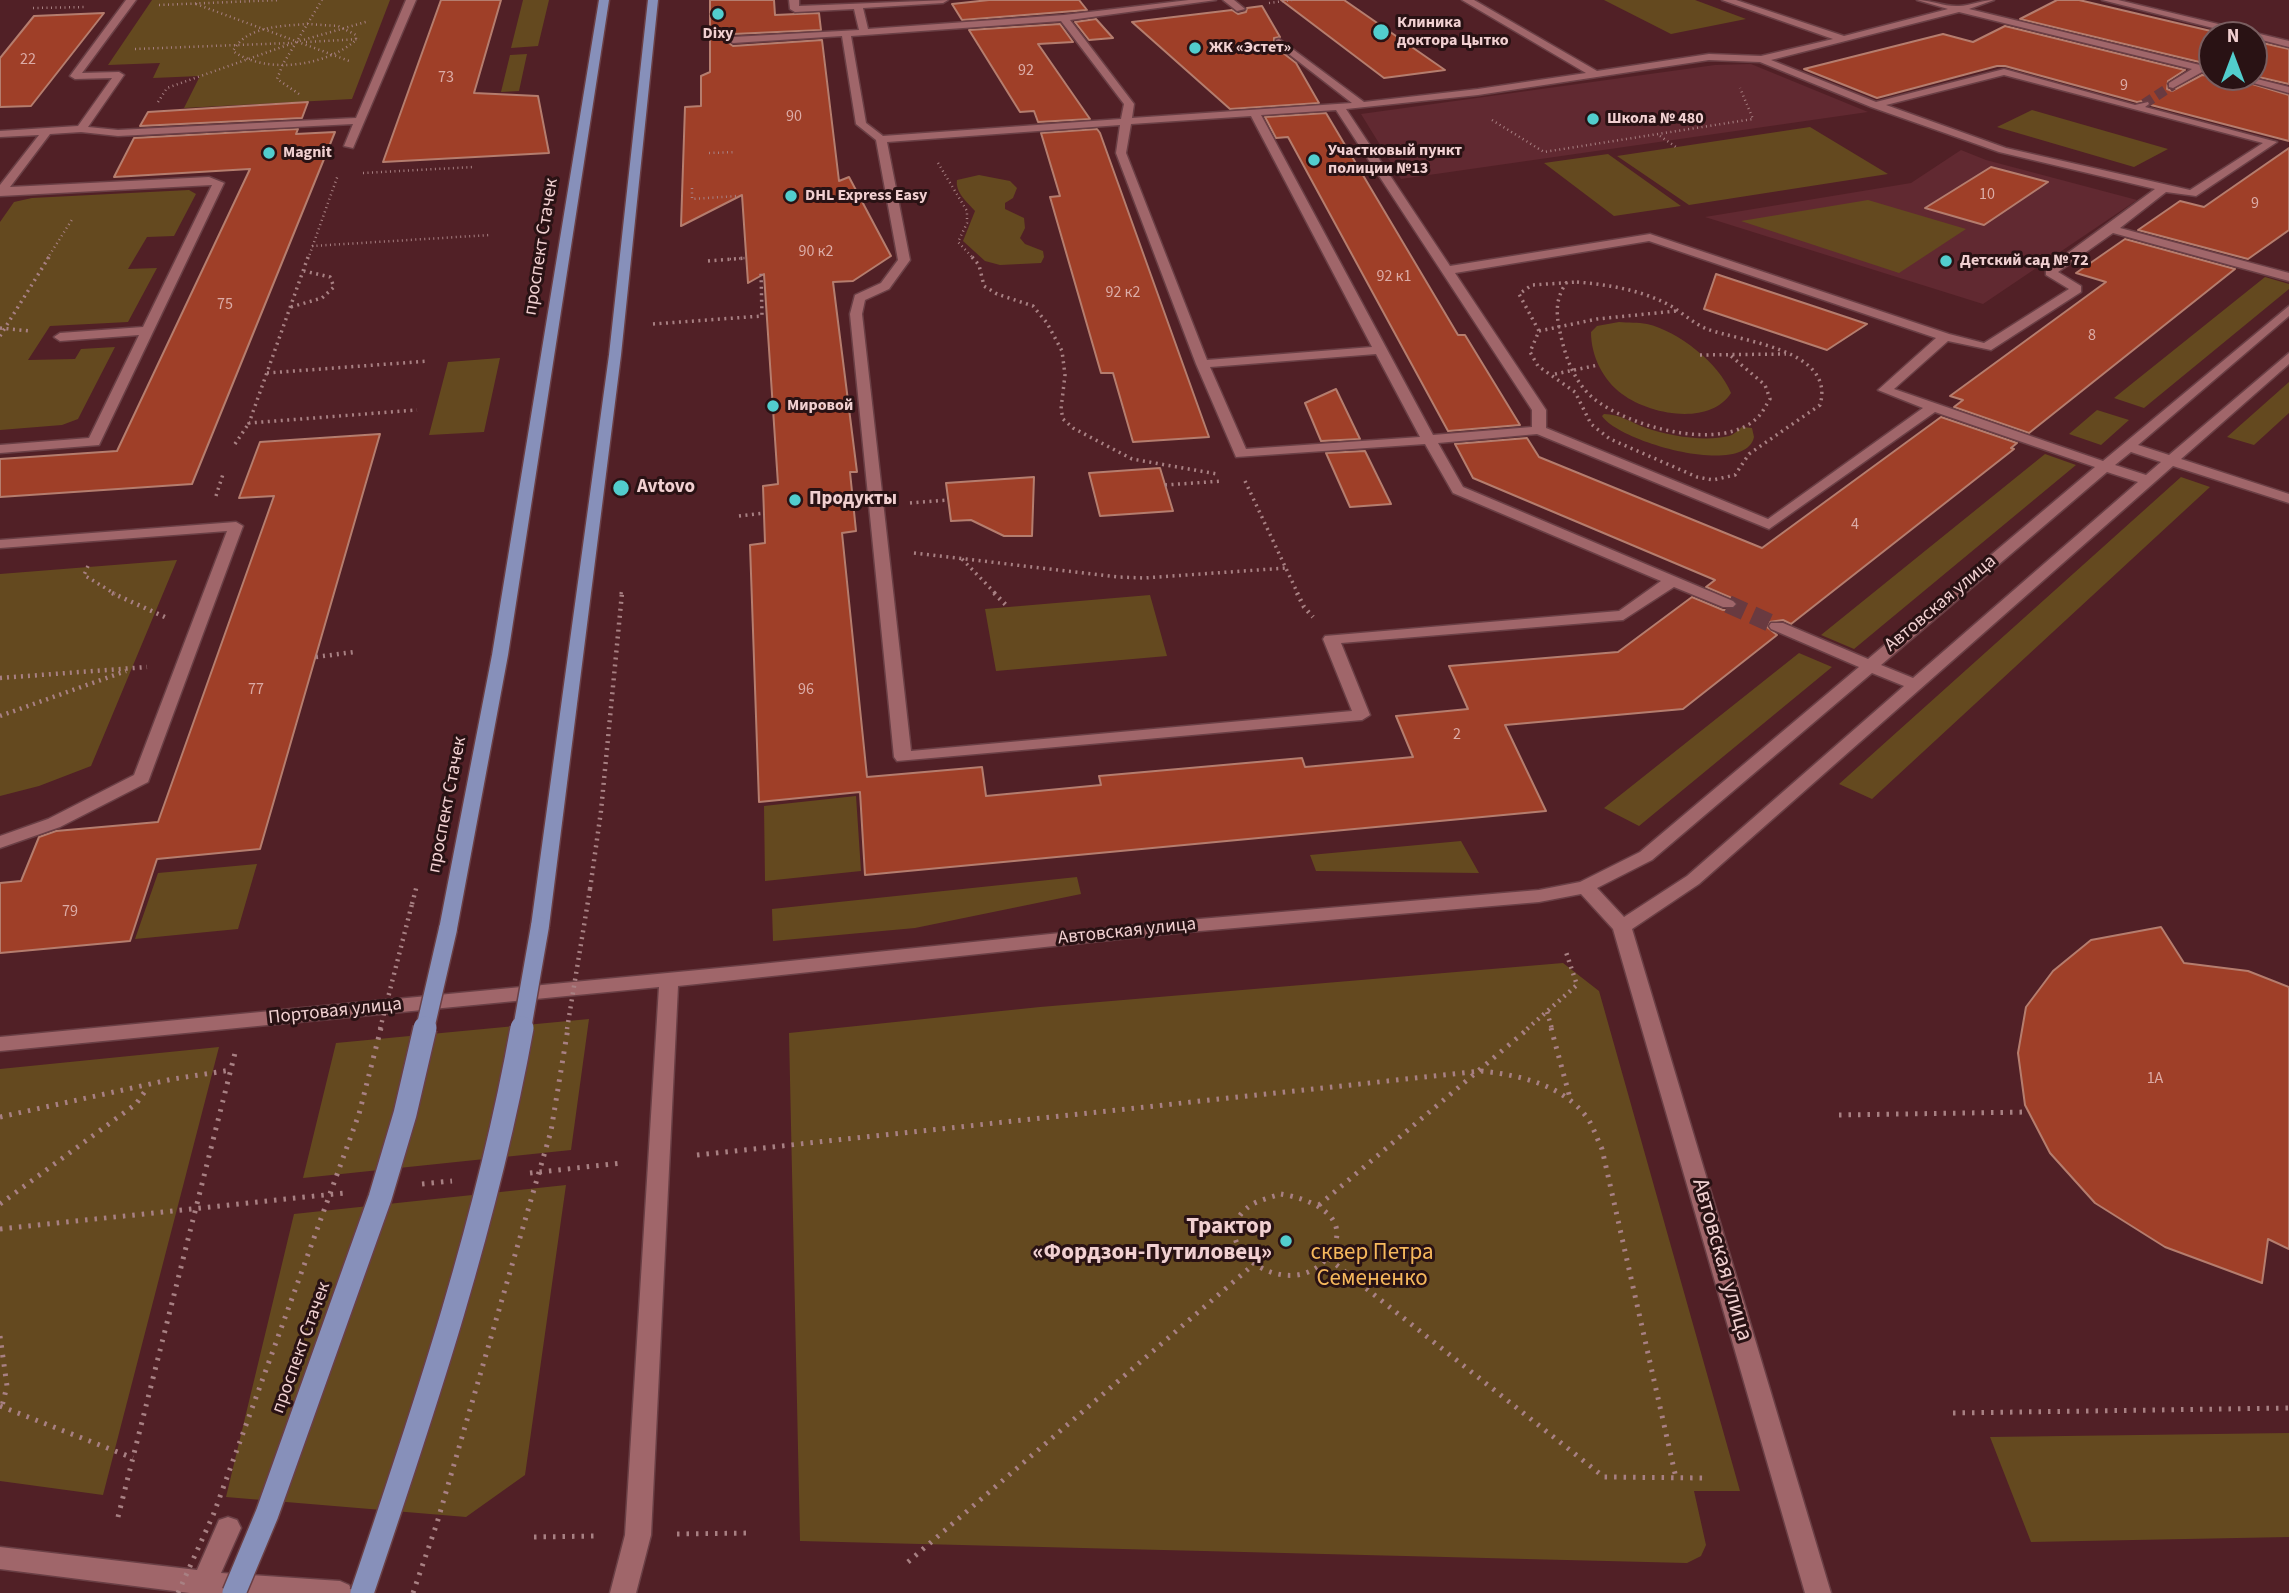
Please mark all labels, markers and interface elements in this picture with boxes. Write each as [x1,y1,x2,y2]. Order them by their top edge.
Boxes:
marker: Dixy [710,6,726,22]
place label: Клиника доктора Цытко [1397,13,1509,51]
north arrow [2198,21,2268,91]
marker: Клиника доктора Цытко [1371,22,1391,42]
text: N [2227,23,2239,50]
place label: Dixy [703,24,733,44]
place label: ЖК «Эстет» [1209,38,1291,58]
marker: ЖК «Эстет» [1187,40,1203,56]
house number: 22 [20,50,36,70]
house number: 92 [1018,61,1034,81]
house number: 73 [438,68,454,88]
house number: 9 [2120,76,2128,96]
house number: 90 [786,107,802,127]
place label: Школа № 480 [1607,109,1704,129]
marker: Школа № 480 [1585,111,1601,127]
place label: Участковый пункт полиции №13 [1328,141,1462,179]
place label: Magnit [283,143,332,163]
marker: Magnit [261,145,277,161]
marker: Участковый пункт полиции №13 [1306,152,1322,168]
street label: проспект Стачек [520,177,564,317]
house number: 10 [1979,185,1995,205]
place label: DHL Express Easy [805,186,927,206]
marker: DHL Express Easy [783,188,799,204]
house number: 9 [2251,194,2259,214]
house number: 90 к2 [799,242,833,262]
place label: Детский сад № 72 [1960,251,2089,271]
marker: Детский сад № 72 [1938,253,1954,269]
house number: 92 к1 [1377,267,1411,287]
house number: 92 к2 [1106,283,1140,303]
house number: 75 [217,295,233,315]
house number: 8 [2088,326,2096,346]
place label: Мировой [787,396,853,416]
marker: Мировой [765,398,781,414]
place label: Avtovo [637,477,695,499]
marker: Avtovo [611,478,631,498]
place label: Продукты [809,489,897,511]
marker: Продукты [787,492,803,508]
house number: 4 [1851,515,1859,535]
street label: Автовская улица [1881,551,2001,657]
house number: 77 [248,680,264,700]
house number: 96 [798,680,814,700]
house number: 2 [1453,725,1461,745]
street label: проспект Стачек [424,735,472,875]
house number: 79 [62,902,78,922]
street label: Автовская улица [1057,913,1197,951]
street label: Портовая улица [267,994,403,1030]
house number: 1А [2147,1069,2163,1089]
street label: Автовская улица [1685,1175,1757,1345]
place label: Трактор «Фордзон-Путиловец» [1033,1214,1272,1268]
marker: Трактор «Фордзон-Путиловец» [1278,1233,1294,1249]
park label: сквер Петра Семененко [1311,1240,1433,1294]
street label: проспект Стачек [268,1279,336,1417]

